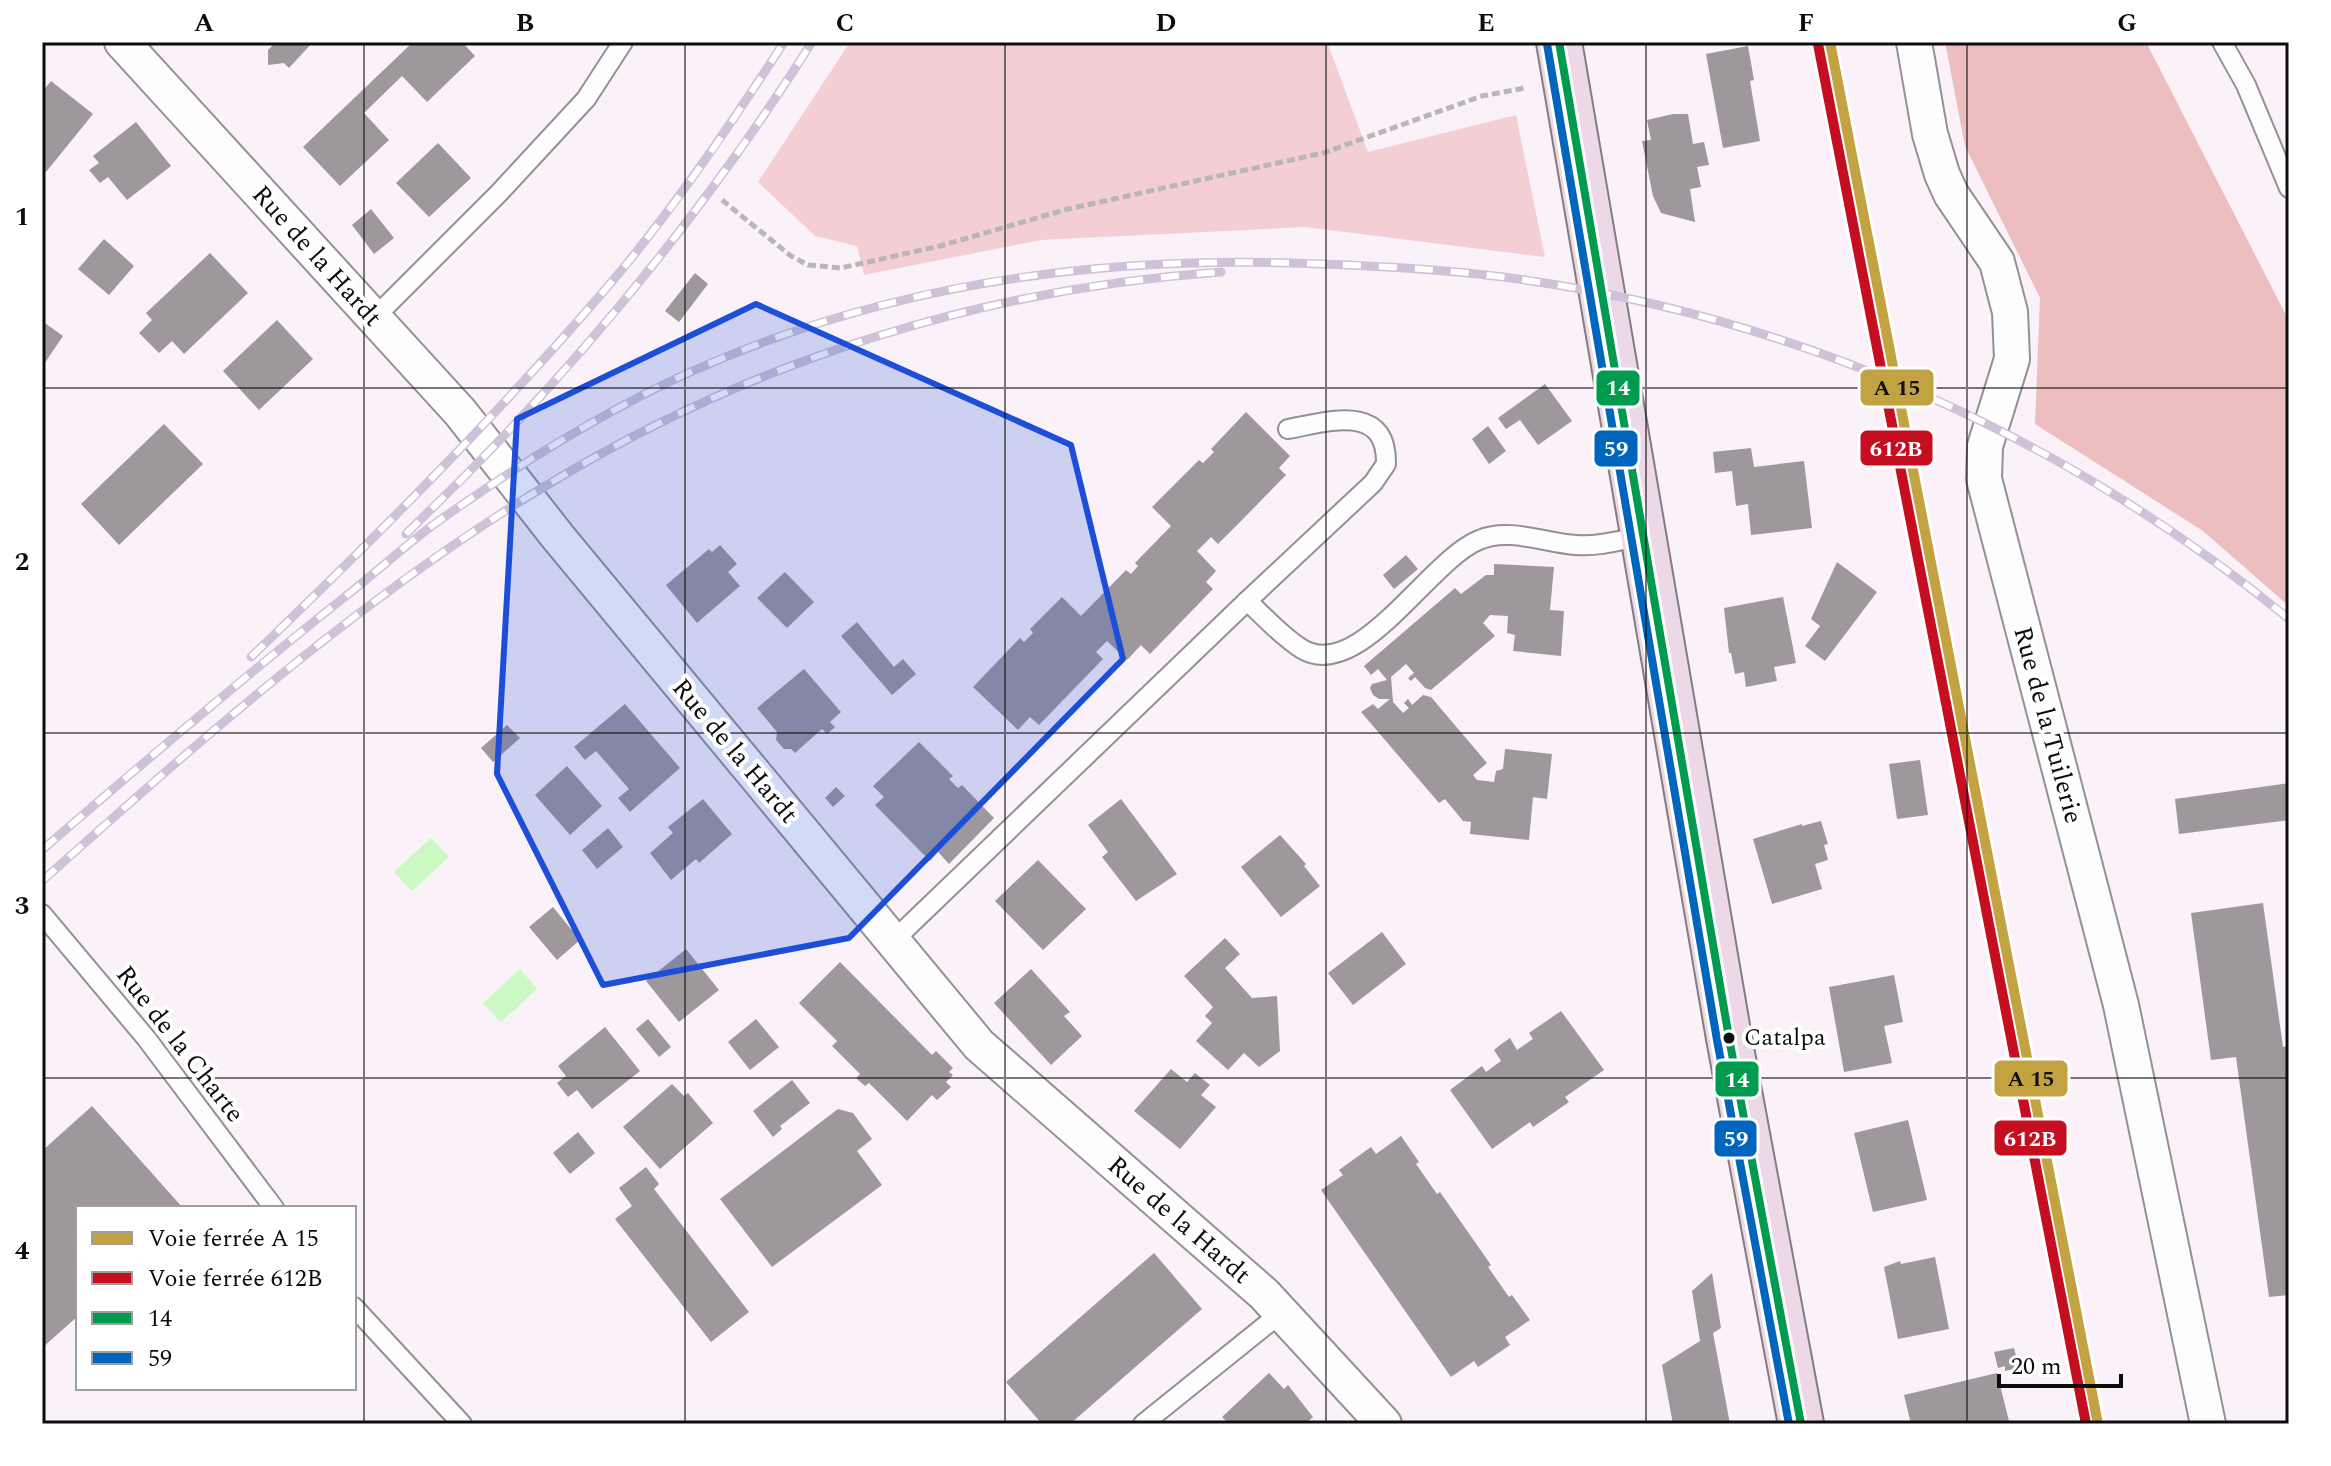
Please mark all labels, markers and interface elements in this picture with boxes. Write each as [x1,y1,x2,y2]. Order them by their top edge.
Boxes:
text: A [194,3,214,43]
text: B [516,3,534,43]
text: C [836,3,854,43]
text: D [1156,3,1176,43]
text: E [1477,3,1495,43]
text: F [1798,3,1814,43]
text: G [2117,3,2137,43]
street label: Rue de la Hardt [242,176,392,336]
text: 1 [15,197,29,237]
line badge: A 15 [1859,368,1935,407]
line badge: 14 [1595,369,1641,407]
text: 14 [1606,372,1631,405]
text: A 15 [1873,372,1921,405]
line badge: 59 [1593,429,1639,468]
line badge: 612B [1859,429,1934,467]
text: 59 [1604,433,1628,466]
text: 612B [1870,433,1922,466]
text: 2 [15,542,29,582]
street label: Rue de la Tuilerie [2002,622,2094,828]
street label: Rue de la Hardt [662,670,808,832]
text: 3 [15,886,29,926]
street label: Rue de la Charte [106,957,254,1131]
place label: Catalpa [1744,1020,1826,1056]
marker: Catalpa [1721,1030,1737,1046]
line badge: A 15 [1993,1059,2069,1098]
line badge: 14 [1714,1060,1760,1098]
text: A 15 [2007,1063,2055,1096]
text: 14 [1725,1064,1750,1097]
line badge: 59 [1713,1119,1758,1158]
line badge: 612B [1993,1119,2068,1157]
text: 59 [1724,1123,1748,1156]
text: 612B [2004,1123,2056,1156]
street label: Rue de la Hardt [1098,1146,1260,1294]
legend [76,1206,356,1390]
text: Voie ferrée A 15 [148,1221,319,1257]
text: 4 [15,1231,30,1271]
text: Voie ferrée 612B [148,1261,323,1297]
text: 14 [148,1301,172,1337]
scale bar [1999,1338,2121,1388]
text: 59 [148,1341,172,1377]
text: 20 m [2011,1349,2062,1385]

